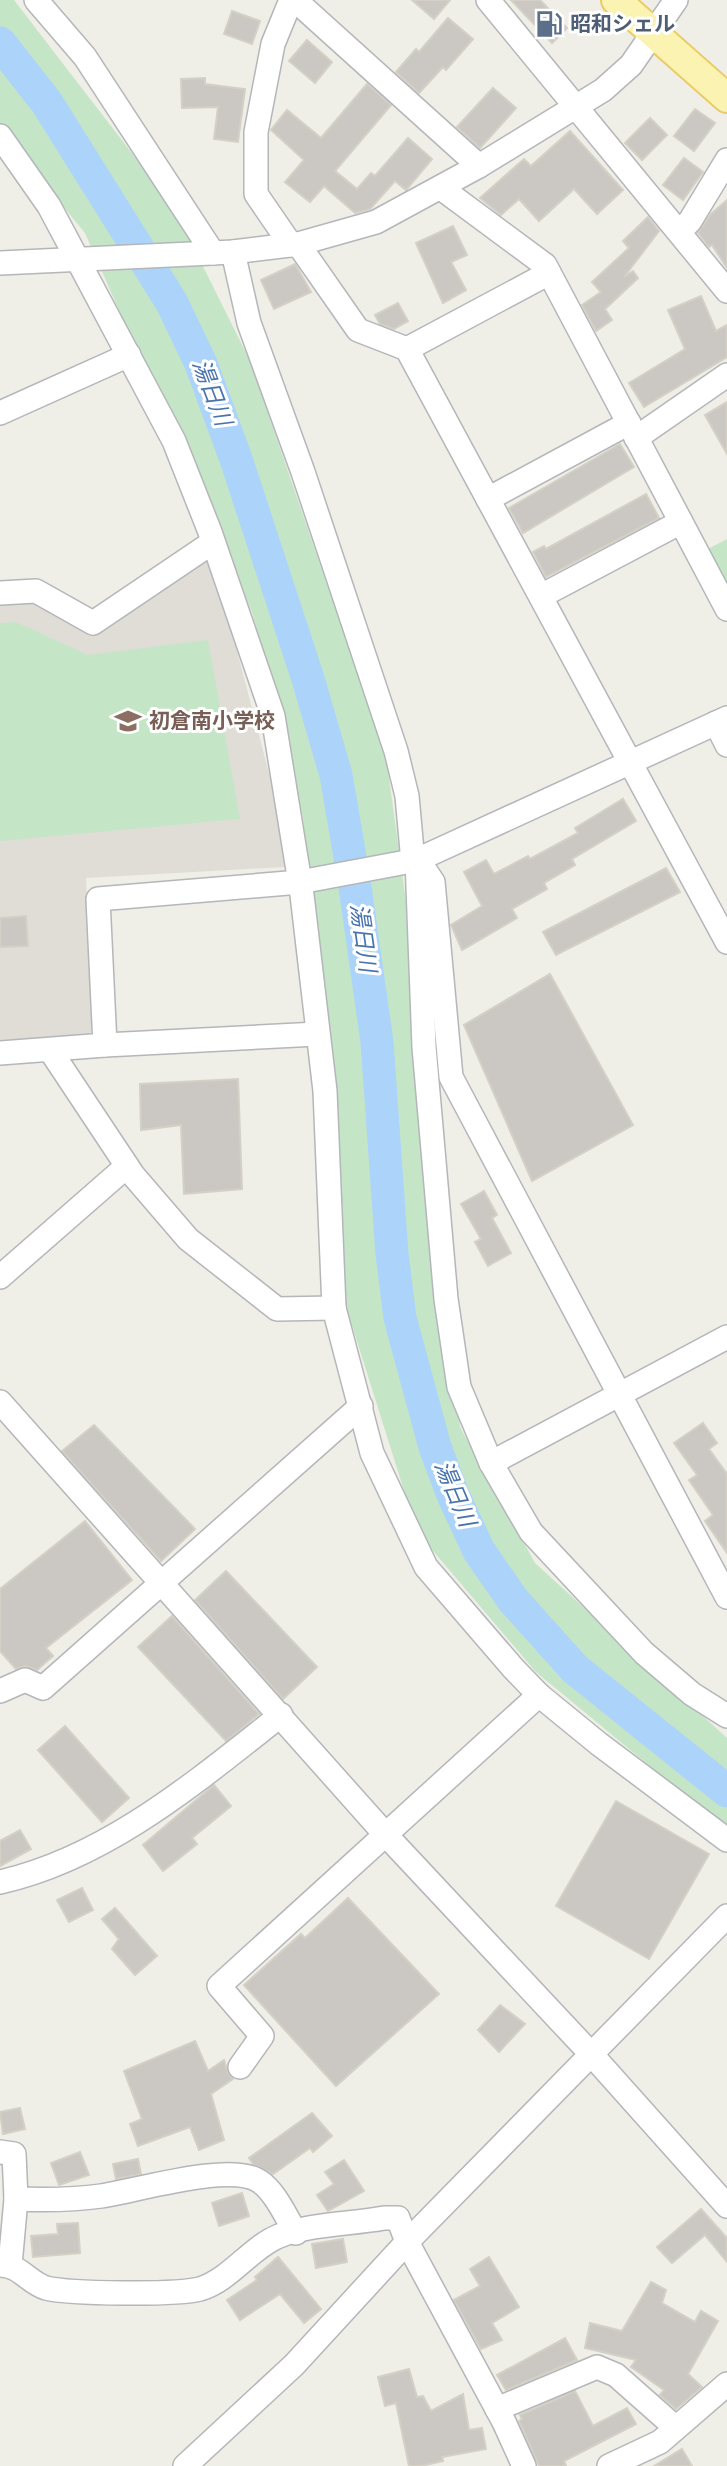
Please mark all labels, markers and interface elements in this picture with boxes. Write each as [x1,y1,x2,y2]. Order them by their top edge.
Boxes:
fuel station icon: 昭和シェル [534,9,564,39]
place label: 昭和シェル [570,13,675,35]
water label: 湯日川 [188,356,237,432]
school or university icon: 初倉南小学校 [113,706,143,736]
place label: 初倉南小学校 [149,710,275,732]
water label: 湯日川 [346,902,381,977]
water label: 湯日川 [430,1457,481,1533]

